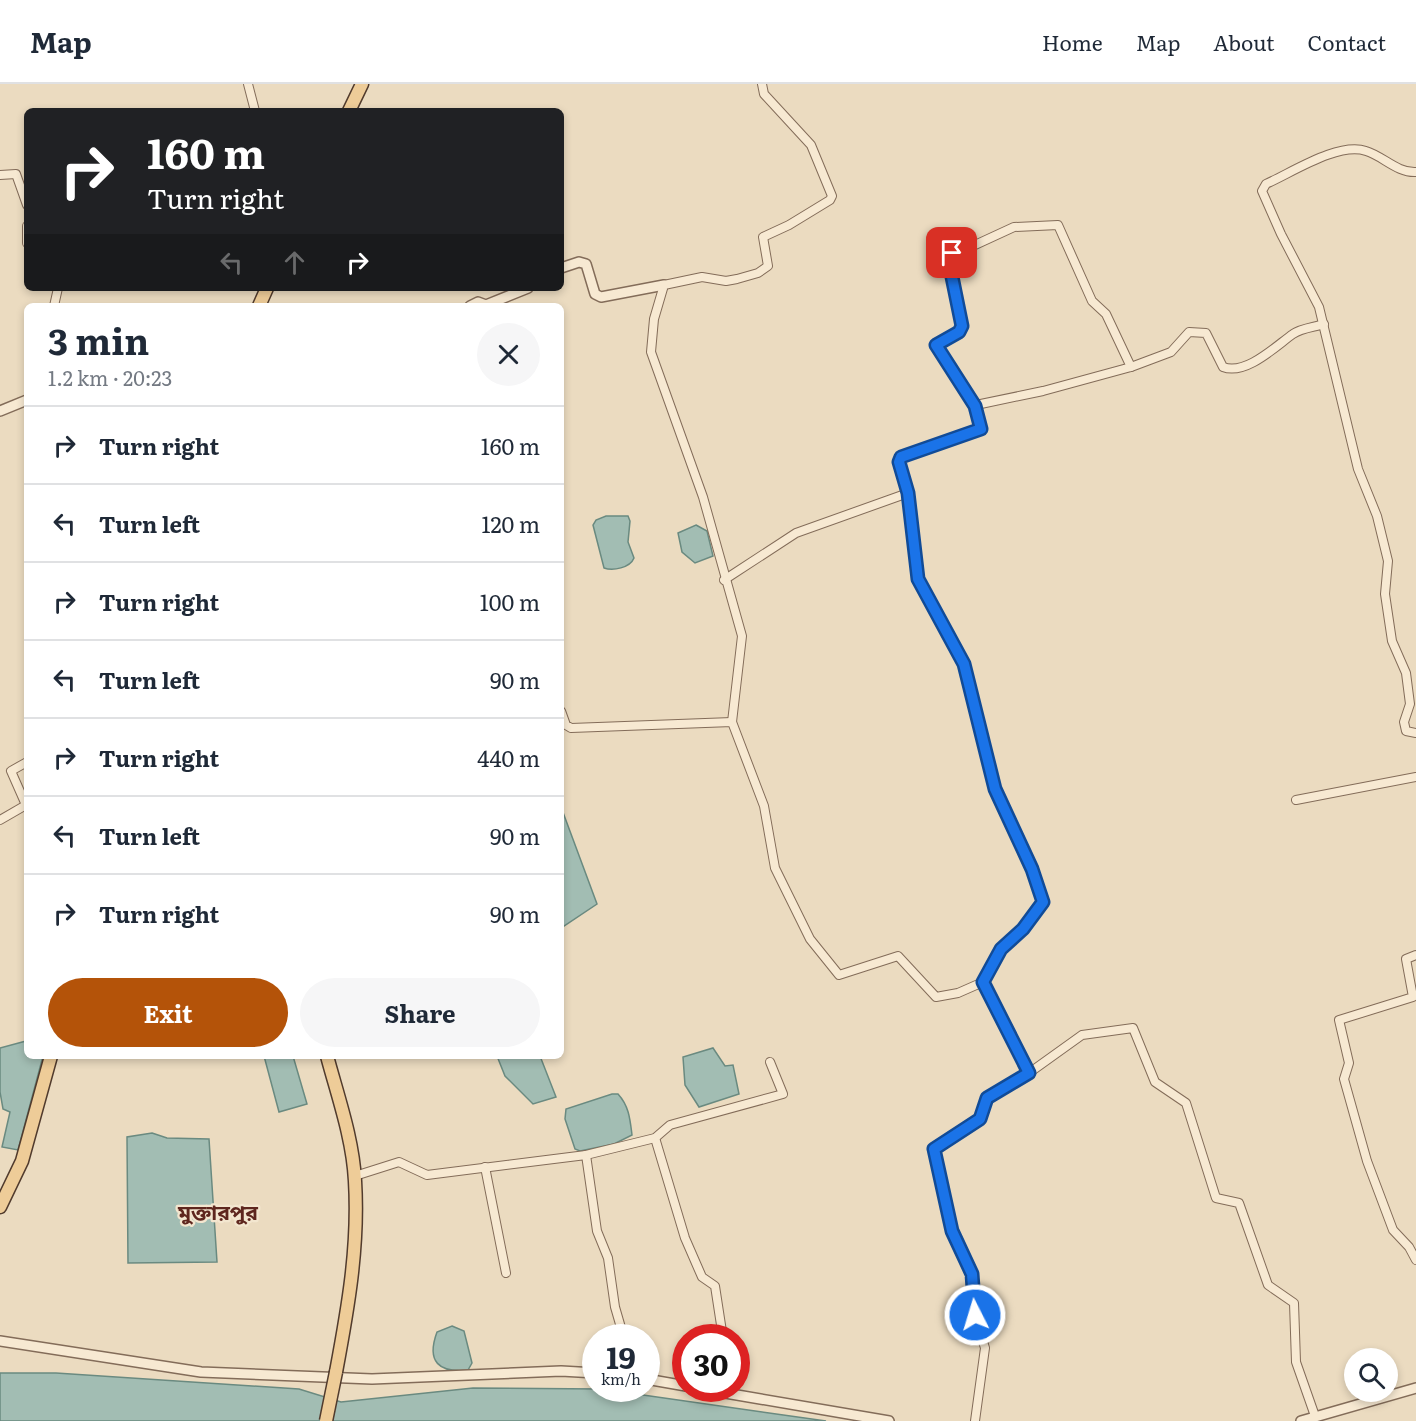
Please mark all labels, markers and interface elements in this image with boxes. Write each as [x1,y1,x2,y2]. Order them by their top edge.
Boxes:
text: Map [30,20,92,62]
text: Home [1042,26,1103,57]
text: Map [1136,26,1180,57]
text: About [1213,26,1275,57]
text: Contact [1308,26,1386,57]
text: 160 m [147,120,265,182]
icon: right [48,132,126,210]
text: Turn right [147,177,284,217]
pin [926,227,977,278]
icon: arrive [935,236,968,269]
icon: left [215,246,248,279]
icon: ahead [278,246,311,279]
icon: right [341,246,374,279]
text: 3 min [48,313,149,366]
button: close [477,323,540,386]
text: 1.2 km · 20:23 [48,362,172,392]
icon: right [48,429,81,462]
text: Turn right [99,429,219,462]
text: 160 m [481,429,540,462]
icon: left [48,507,81,540]
text: Turn left [99,507,200,540]
text: 120 m [481,507,540,540]
icon: right [48,585,81,618]
text: Turn right [99,585,219,618]
text: 100 m [480,585,540,618]
icon: left [48,663,81,696]
text: Turn left [99,663,200,696]
text: 90 m [490,663,540,696]
icon: right [48,741,81,774]
text: Turn right [99,741,219,774]
text: 440 m [477,741,540,774]
icon: left [48,819,81,852]
text: Turn left [99,819,200,852]
text: 90 m [490,819,540,852]
icon: right [48,897,81,930]
text: Turn right [99,897,219,930]
text: 90 m [490,897,540,930]
button: Exit [48,978,288,1047]
button: Share [300,978,540,1047]
district label: মুক্তারপুর [177,1195,258,1226]
position arrow [943,1283,1007,1347]
speed limit sign: 30 [672,1324,750,1402]
text: 19 [606,1334,636,1378]
map controls [1344,1348,1398,1402]
button: search [1344,1348,1398,1402]
text: km/h [601,1367,641,1390]

